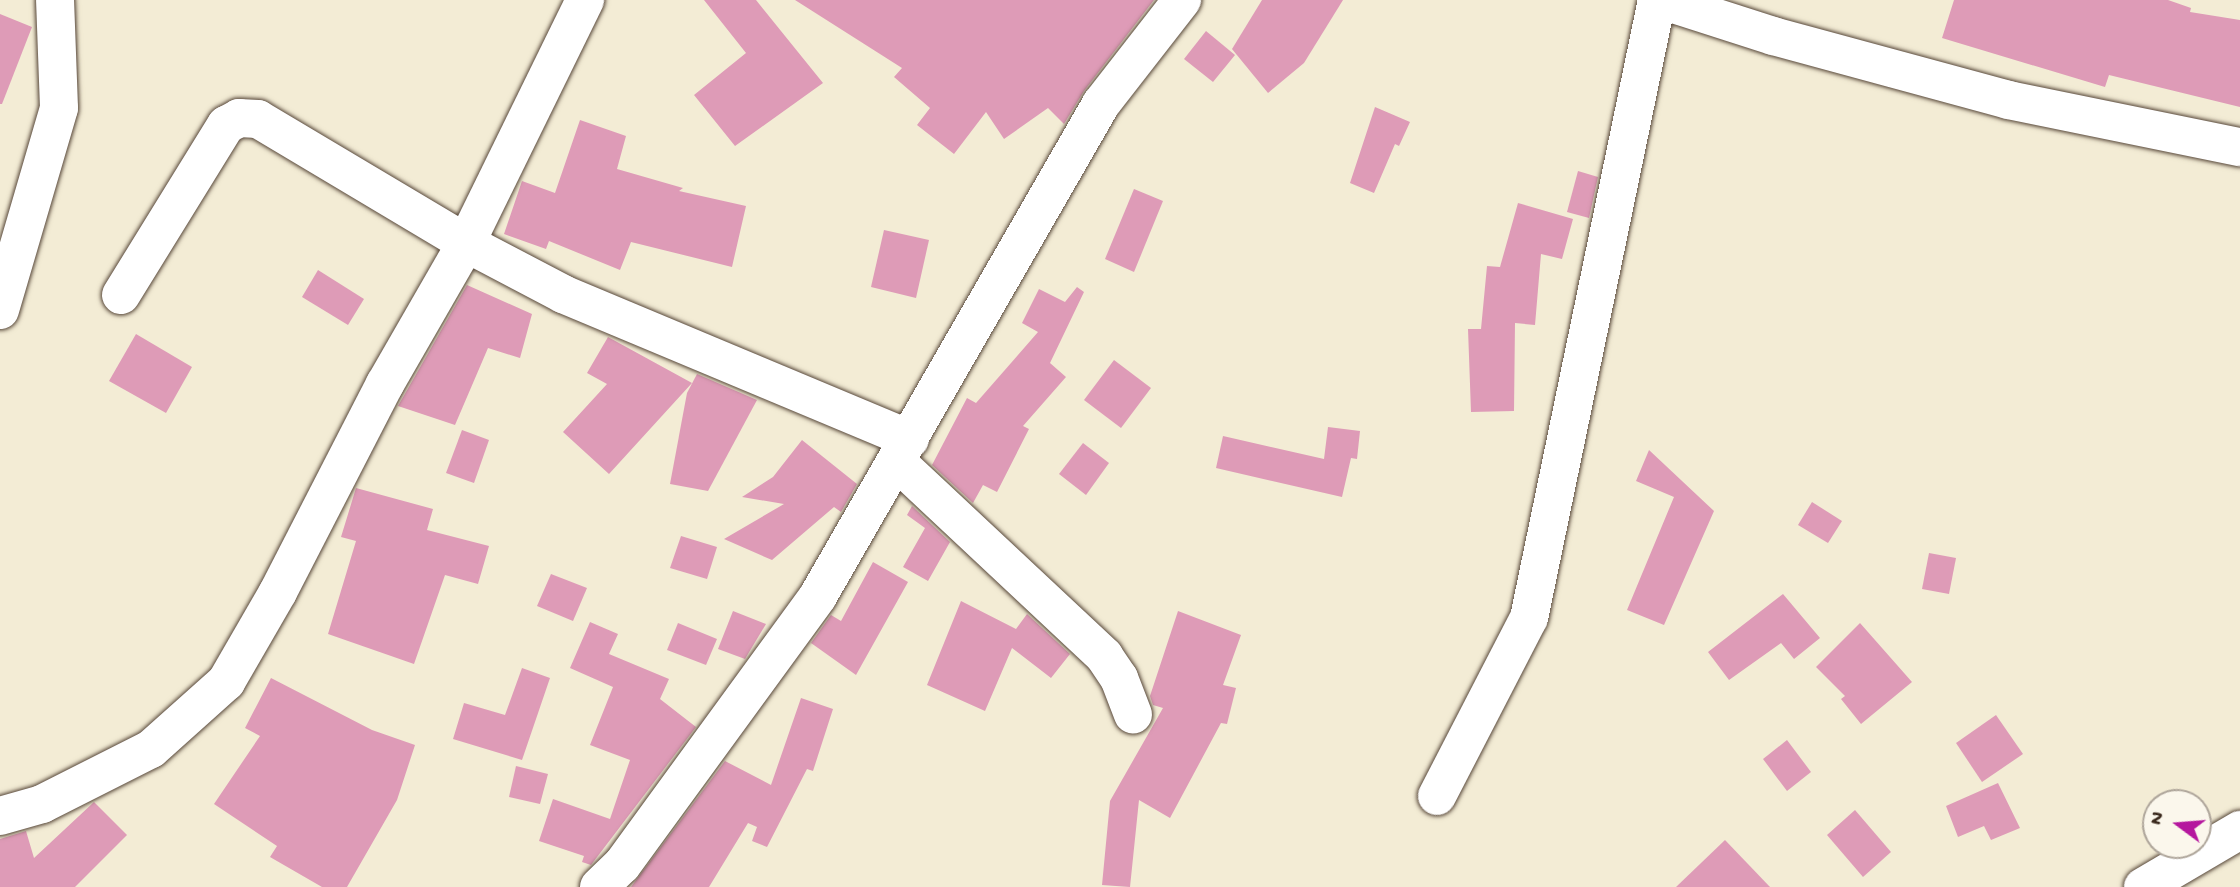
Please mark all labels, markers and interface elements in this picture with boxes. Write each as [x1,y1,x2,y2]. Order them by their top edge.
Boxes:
north arrow [2142,789,2212,859]
text: N [2145,809,2171,828]

